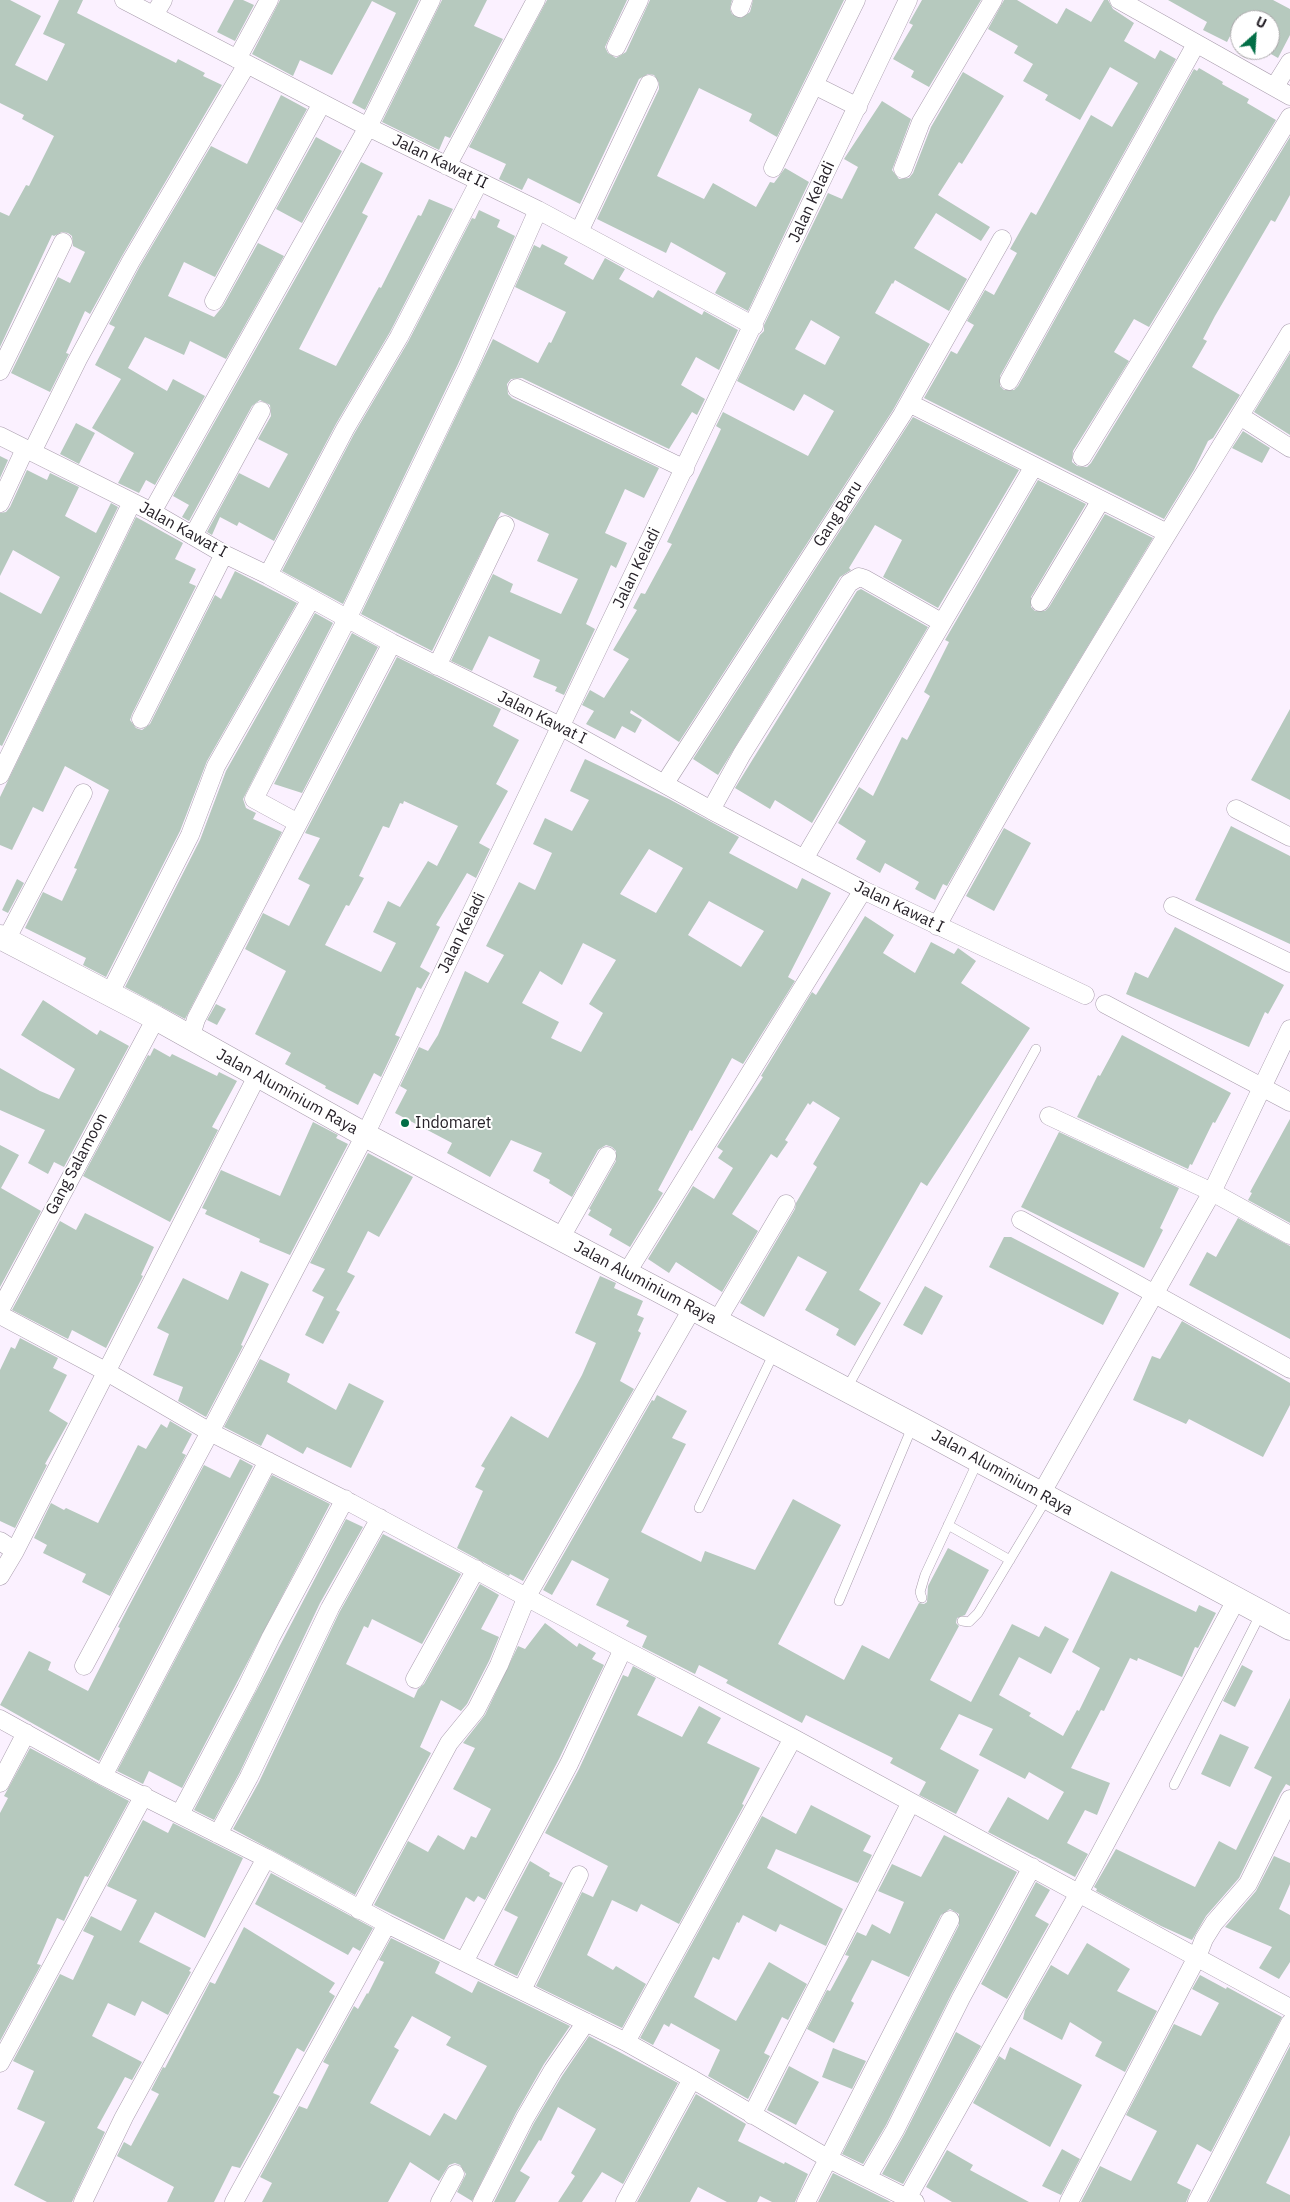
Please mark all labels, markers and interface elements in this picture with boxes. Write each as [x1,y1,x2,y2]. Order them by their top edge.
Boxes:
north arrow [1230,10,1280,60]
text: U [1253,12,1269,33]
street label: Jalan Kawat II [389,131,491,193]
street label: Jalan Keladi [785,158,839,246]
street label: Gang Baru [810,477,866,551]
street label: Jalan Kawat I [136,498,230,562]
street label: Jalan Keladi [609,525,665,611]
street label: Jalan Kawat I [494,687,590,749]
street label: Jalan Kawat I [851,877,947,937]
street label: Jalan Keladi [434,890,490,976]
street label: Jalan Aluminium Raya [213,1045,361,1139]
street label: Gang Salamoon [42,1110,112,1218]
place label: Indomaret [415,1113,491,1133]
marker: Indomaret [399,1117,411,1129]
street label: Jalan Aluminium Raya [570,1237,720,1329]
street label: Jalan Aluminium Raya [928,1426,1076,1520]

